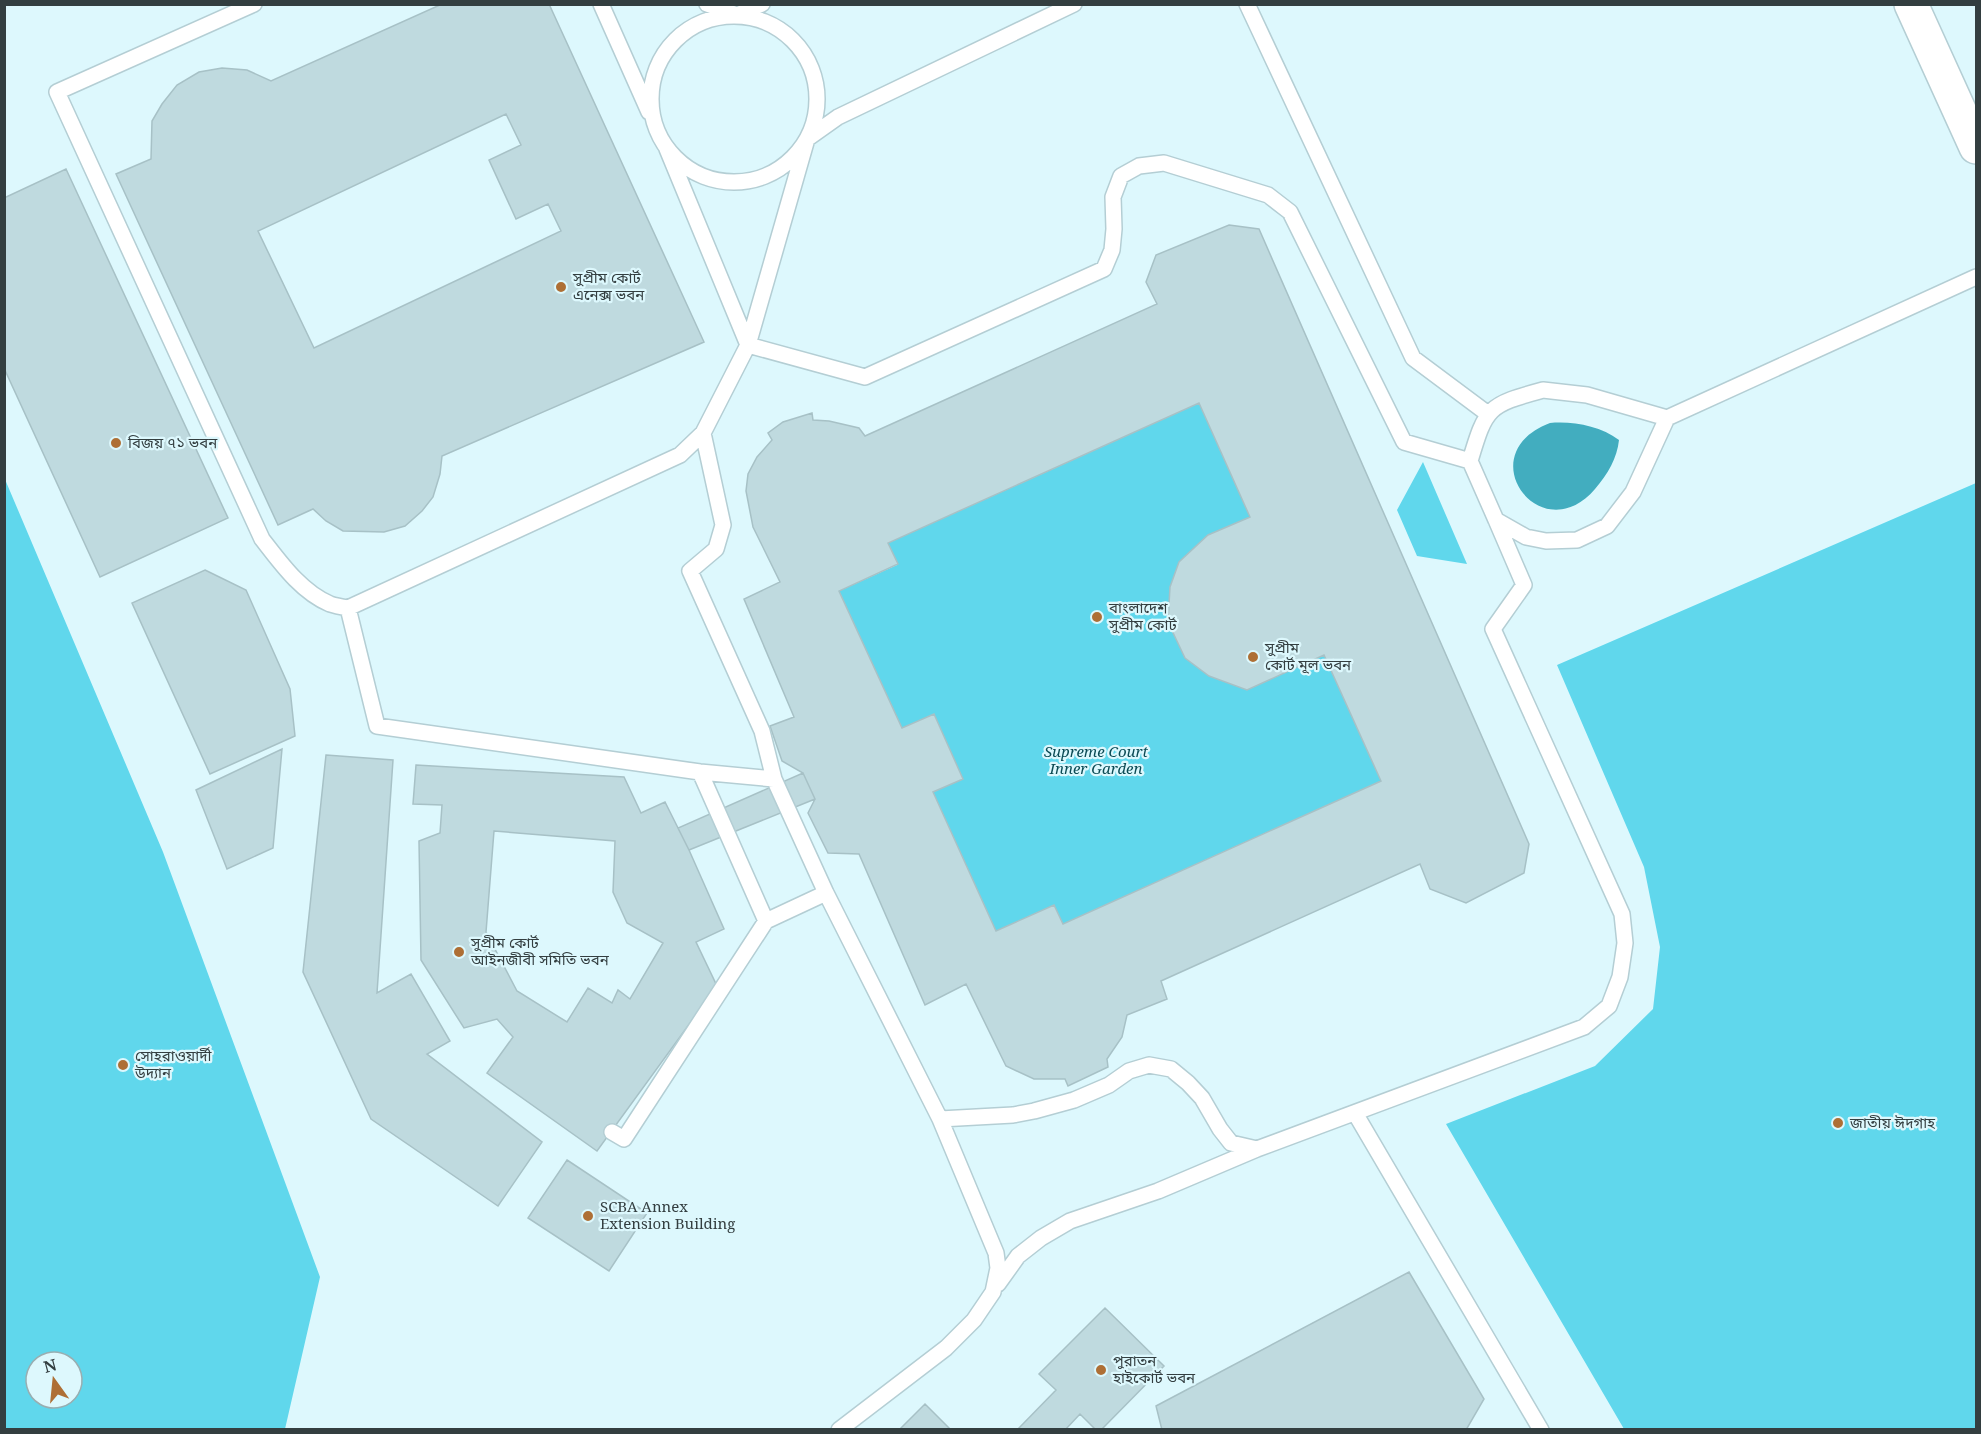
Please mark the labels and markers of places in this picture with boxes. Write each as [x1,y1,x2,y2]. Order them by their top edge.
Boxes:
place label: সুপ্রীম কোর্ট এনেক্স ভবন [572,267,645,304]
marker: সুপ্রীম কোর্ট এনেক্স ভবন [554,280,568,294]
place label: বিজয় ৭১ ভবন [127,432,218,452]
marker: বিজয় ৭১ ভবন [109,436,123,450]
place label: বাংলাদেশ সুপ্রীম কোর্ট [1108,597,1177,634]
marker: বাংলাদেশ সুপ্রীম কোর্ট [1090,610,1104,624]
place label: সুপ্রীম কোর্ট মূল ভবন [1264,637,1352,674]
marker: সুপ্রীম কোর্ট মূল ভবন [1246,650,1260,664]
place label: সুপ্রীম কোর্ট আইনজীবী সমিতি ভবন [470,932,610,969]
marker: সুপ্রীম কোর্ট আইনজীবী সমিতি ভবন [452,945,466,959]
place label: সোহরাওয়ার্দী উদ্যান [134,1045,212,1082]
marker: সোহরাওয়ার্দী উদ্যান [116,1058,130,1072]
place label: জাতীয় ঈদগাহ [1849,1112,1936,1132]
marker: জাতীয় ঈদগাহ [1831,1116,1845,1130]
place label: SCBA Annex Extension Building [600,1196,735,1233]
marker: SCBA Annex Extension Building [581,1209,595,1223]
place label: পুরাতন হাইকোর্ট ভবন [1112,1350,1196,1387]
marker: পুরাতন হাইকোর্ট ভবন [1094,1363,1108,1377]

